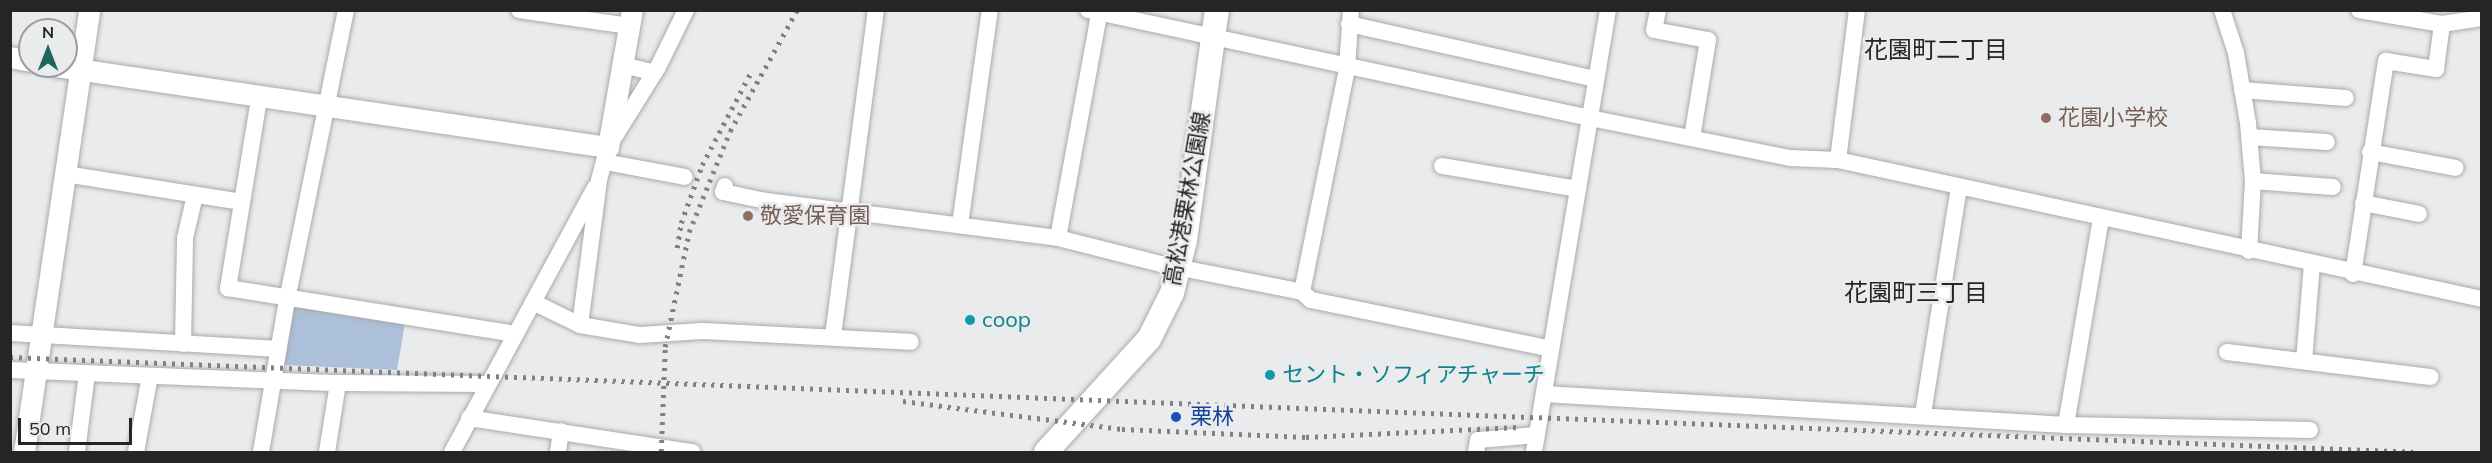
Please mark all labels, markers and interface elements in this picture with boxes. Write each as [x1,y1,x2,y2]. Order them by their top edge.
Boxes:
north arrow [18,18,78,78]
text: N [42,22,54,42]
district label: 花園町二丁目 [1864,36,2008,64]
place label: 花園小学校 [2058,105,2168,131]
street label: 高松港栗林公園線 [1159,110,1215,288]
marker: 花園小学校 [2039,111,2053,125]
place label: 敬愛保育園 [760,203,870,229]
marker: 敬愛保育園 [741,209,755,223]
district label: 花園町三丁目 [1844,279,1988,307]
place label: coop [982,307,1031,333]
marker: coop [963,313,977,327]
place label: セント・ソフィアチャーチ [1282,362,1546,388]
marker: セント・ソフィアチャーチ [1263,368,1277,382]
place label: 栗林 [1190,404,1234,430]
scale bar [21,406,135,444]
marker: 栗林 [1167,408,1185,426]
text: 50 m [29,417,71,440]

